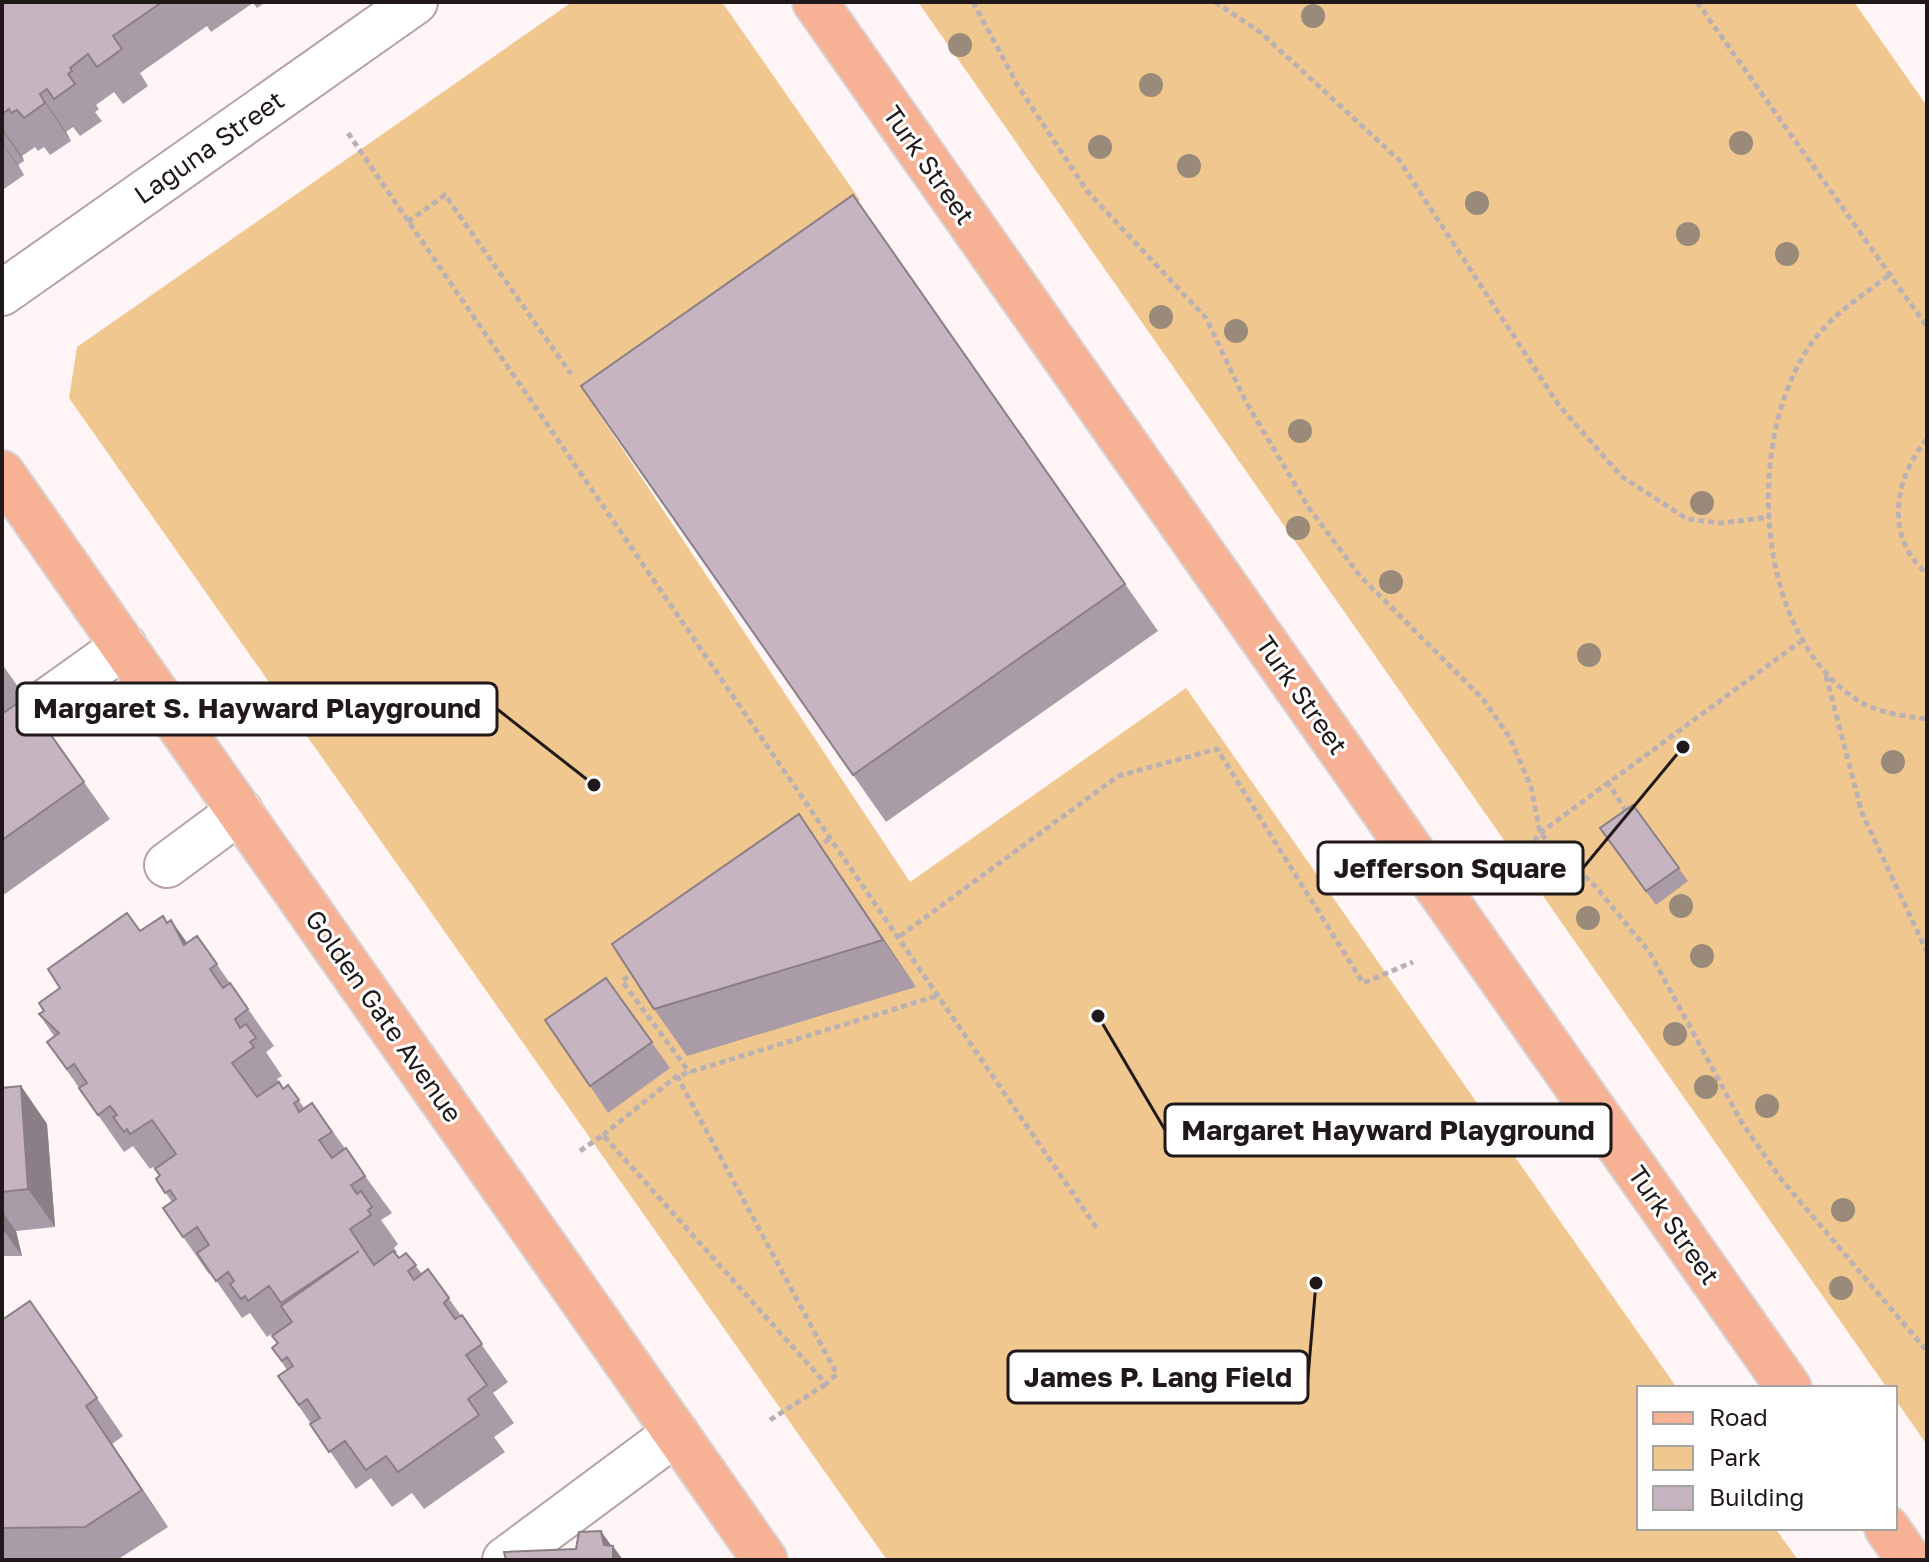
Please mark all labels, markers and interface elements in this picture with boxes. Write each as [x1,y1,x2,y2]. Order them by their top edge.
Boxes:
street label: Laguna Street [128,84,290,210]
street label: Turk Street [877,100,981,230]
street label: Turk Street [1250,630,1354,760]
callout: Margaret S. Hayward Playground [17,683,497,735]
text: Margaret S. Hayward Playground [33,691,481,724]
callout: Jefferson Square [1318,842,1583,894]
text: Jefferson Square [1334,851,1566,884]
street label: Golden Gate Avenue [299,904,469,1128]
callout: Margaret Hayward Playground [1165,1104,1611,1156]
text: Margaret Hayward Playground [1181,1113,1595,1146]
street label: Turk Street [1622,1160,1726,1290]
callout: James P. Lang Field [1008,1351,1308,1403]
text: James P. Lang Field [1024,1360,1292,1393]
legend [1637,1386,1897,1530]
text: Road [1709,1402,1768,1431]
text: Park [1709,1442,1761,1471]
text: Building [1709,1482,1804,1511]

